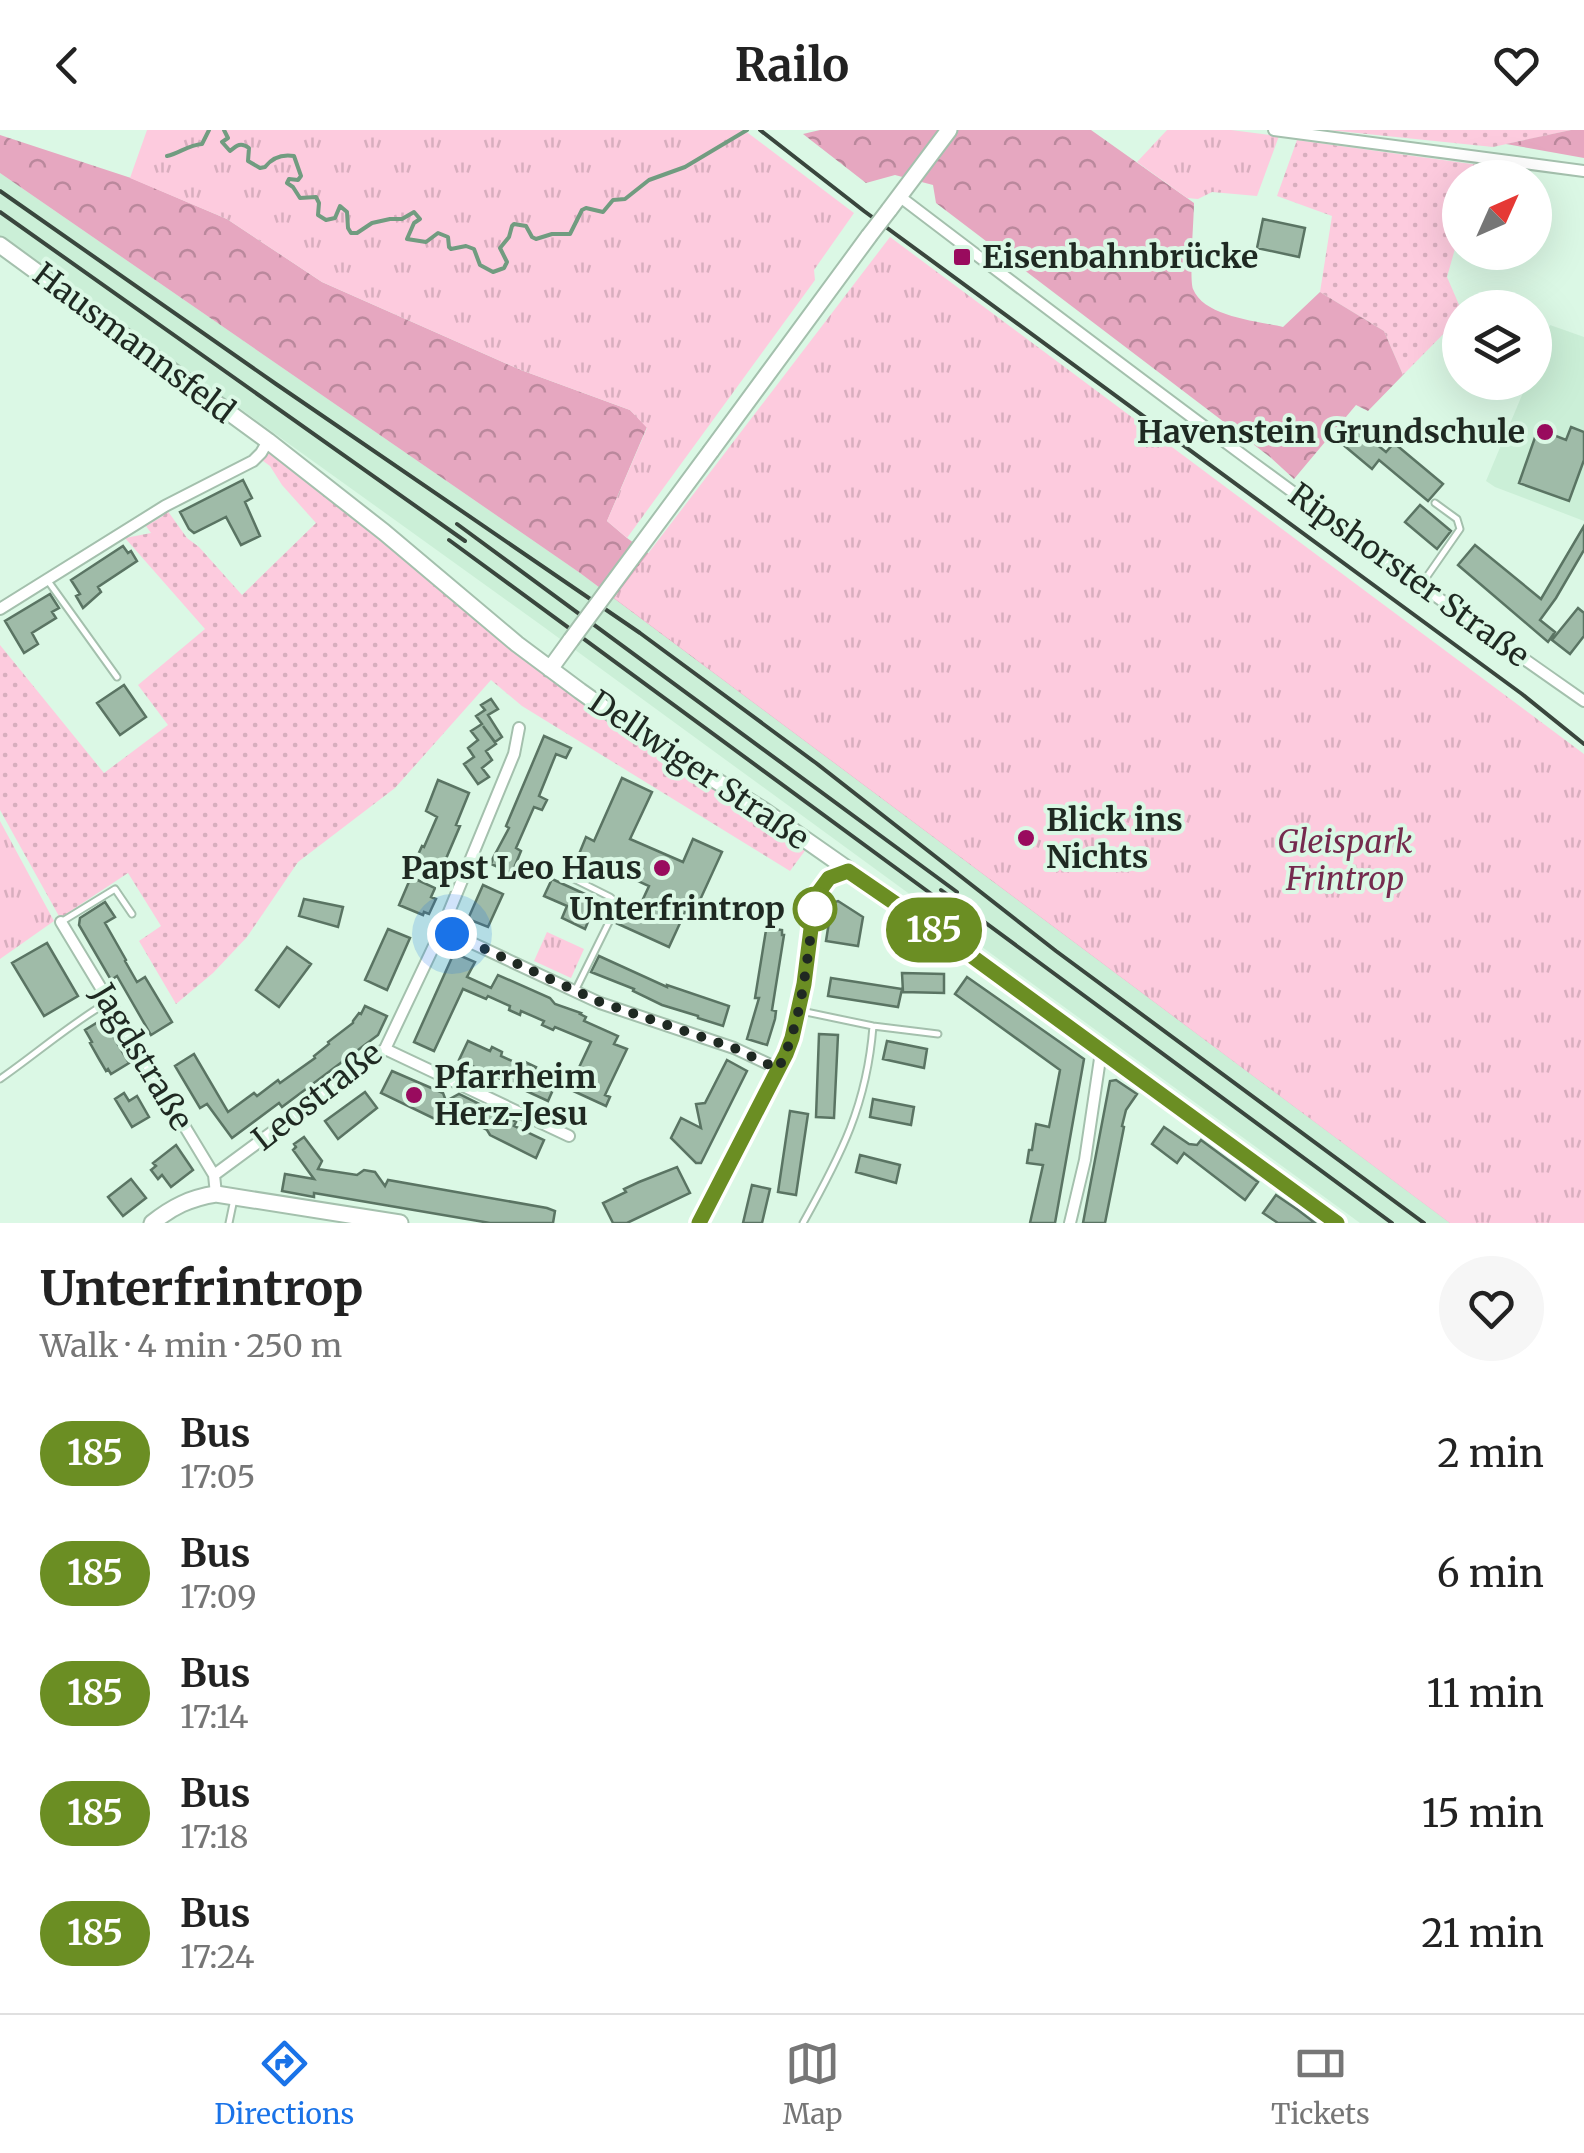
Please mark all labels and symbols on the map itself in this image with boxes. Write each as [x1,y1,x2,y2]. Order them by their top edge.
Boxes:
north arrow [1442,160,1552,270]
place label: Eisenbahnbrücke [982,237,1258,277]
marker: Eisenbahnbrücke [951,246,973,268]
street label: Hausmannsfeld [25,254,243,432]
place label: Havenstein Grundschule [1137,412,1525,452]
marker: Havenstein Grundschule [1534,421,1556,443]
street label: Ripshorster Straße [1281,474,1537,676]
street label: Dellwiger Straße [581,682,817,858]
place label: Blick ins Nichts [1046,800,1183,877]
park label: Gleispark Frintrop [1277,822,1413,899]
marker: Blick ins Nichts [1015,827,1037,849]
place label: Papst Leo Haus [401,848,642,888]
marker: Papst Leo Haus [651,857,673,879]
marker: Unterfrintrop [794,888,836,930]
place label: Unterfrintrop [569,889,785,929]
line badge: 185 [876,898,992,962]
your location [427,909,477,959]
street label: Jagdstraße [82,976,201,1138]
street label: Leostraße [244,1033,390,1159]
place label: Pfarrheim Herz-Jesu [434,1057,596,1134]
marker: Pfarrheim Herz-Jesu [403,1084,425,1106]

